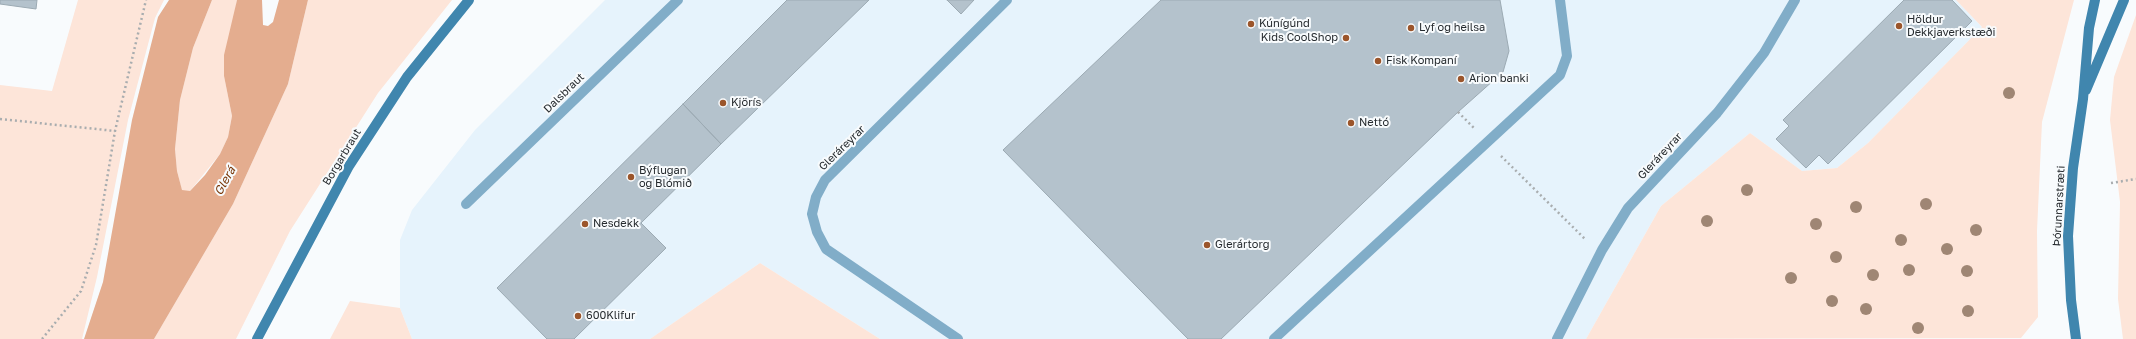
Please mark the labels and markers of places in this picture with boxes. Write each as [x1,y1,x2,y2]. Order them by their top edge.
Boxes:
place label: Höldur Dekkjaverkstæði [1907,13,1995,39]
place label: Kúnígúnd [1259,17,1310,31]
marker: Kúnígúnd [1246,19,1256,29]
place label: Lyf og heilsa [1419,21,1485,35]
marker: Höldur Dekkjaverkstæði [1894,21,1904,31]
marker: Lyf og heilsa [1406,23,1416,33]
place label: Kids CoolShop [1261,31,1338,45]
marker: Kids CoolShop [1341,33,1351,43]
place label: Fisk Kompaní [1386,54,1457,68]
marker: Fisk Kompaní [1373,56,1383,66]
place label: Arion banki [1469,72,1529,86]
marker: Arion banki [1456,74,1466,84]
place label: Kjörís [731,96,761,110]
marker: Kjörís [718,98,728,108]
place label: Nettó [1359,116,1389,130]
marker: Nettó [1346,118,1356,128]
place label: Býflugan og Blómið [639,164,692,190]
marker: Býflugan og Blómið [626,172,636,182]
place label: Nesdekk [593,217,639,231]
marker: Nesdekk [580,219,590,229]
place label: Glerártorg [1215,238,1269,252]
marker: Glerártorg [1202,240,1212,250]
place label: 600Klifur [586,309,635,323]
marker: 600Klifur [573,311,583,321]

